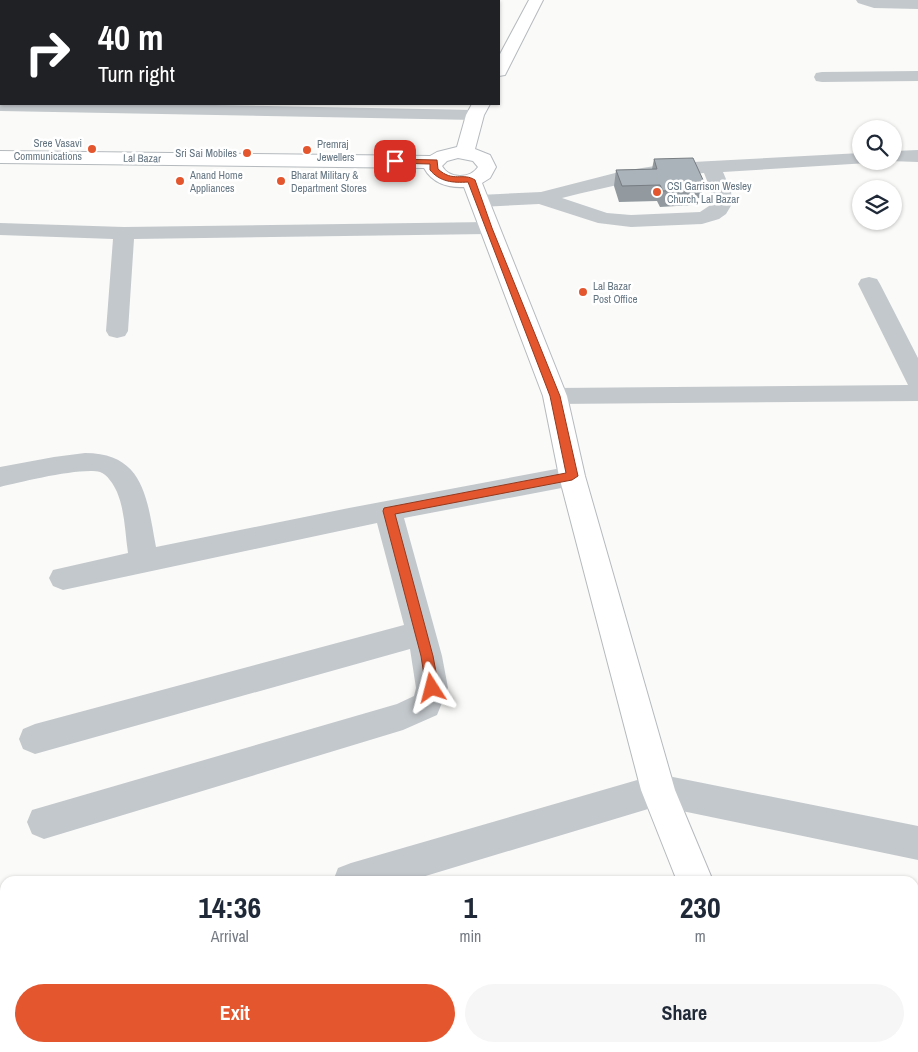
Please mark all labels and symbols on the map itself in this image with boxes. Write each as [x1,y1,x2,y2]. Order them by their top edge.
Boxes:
place label: Sree Vasavi Communications [14,136,82,163]
place label: Premraj Jewellers [317,137,355,164]
pin [374,140,416,182]
marker: Sree Vasavi Communications [86,143,98,155]
marker: Premraj Jewellers [301,144,313,156]
place label: Sri Sai Mobiles [175,146,237,160]
marker: Sri Sai Mobiles [241,147,253,159]
street label: Lal Bazar [123,151,161,165]
place label: Anand Home Appliances [189,168,243,195]
place label: Bharat Military & Department Stores [291,168,367,195]
marker: Anand Home Appliances [174,175,186,187]
marker: Bharat Military & Department Stores [275,175,287,187]
place label: CSI Garrison Wesley Church, Lal Bazar [667,179,752,206]
marker: CSI Garrison Wesley Church, Lal Bazar [651,186,663,198]
place label: Lal Bazar Post Office [593,279,637,306]
marker: Lal Bazar Post Office [577,286,589,298]
position arrow [405,661,457,713]

